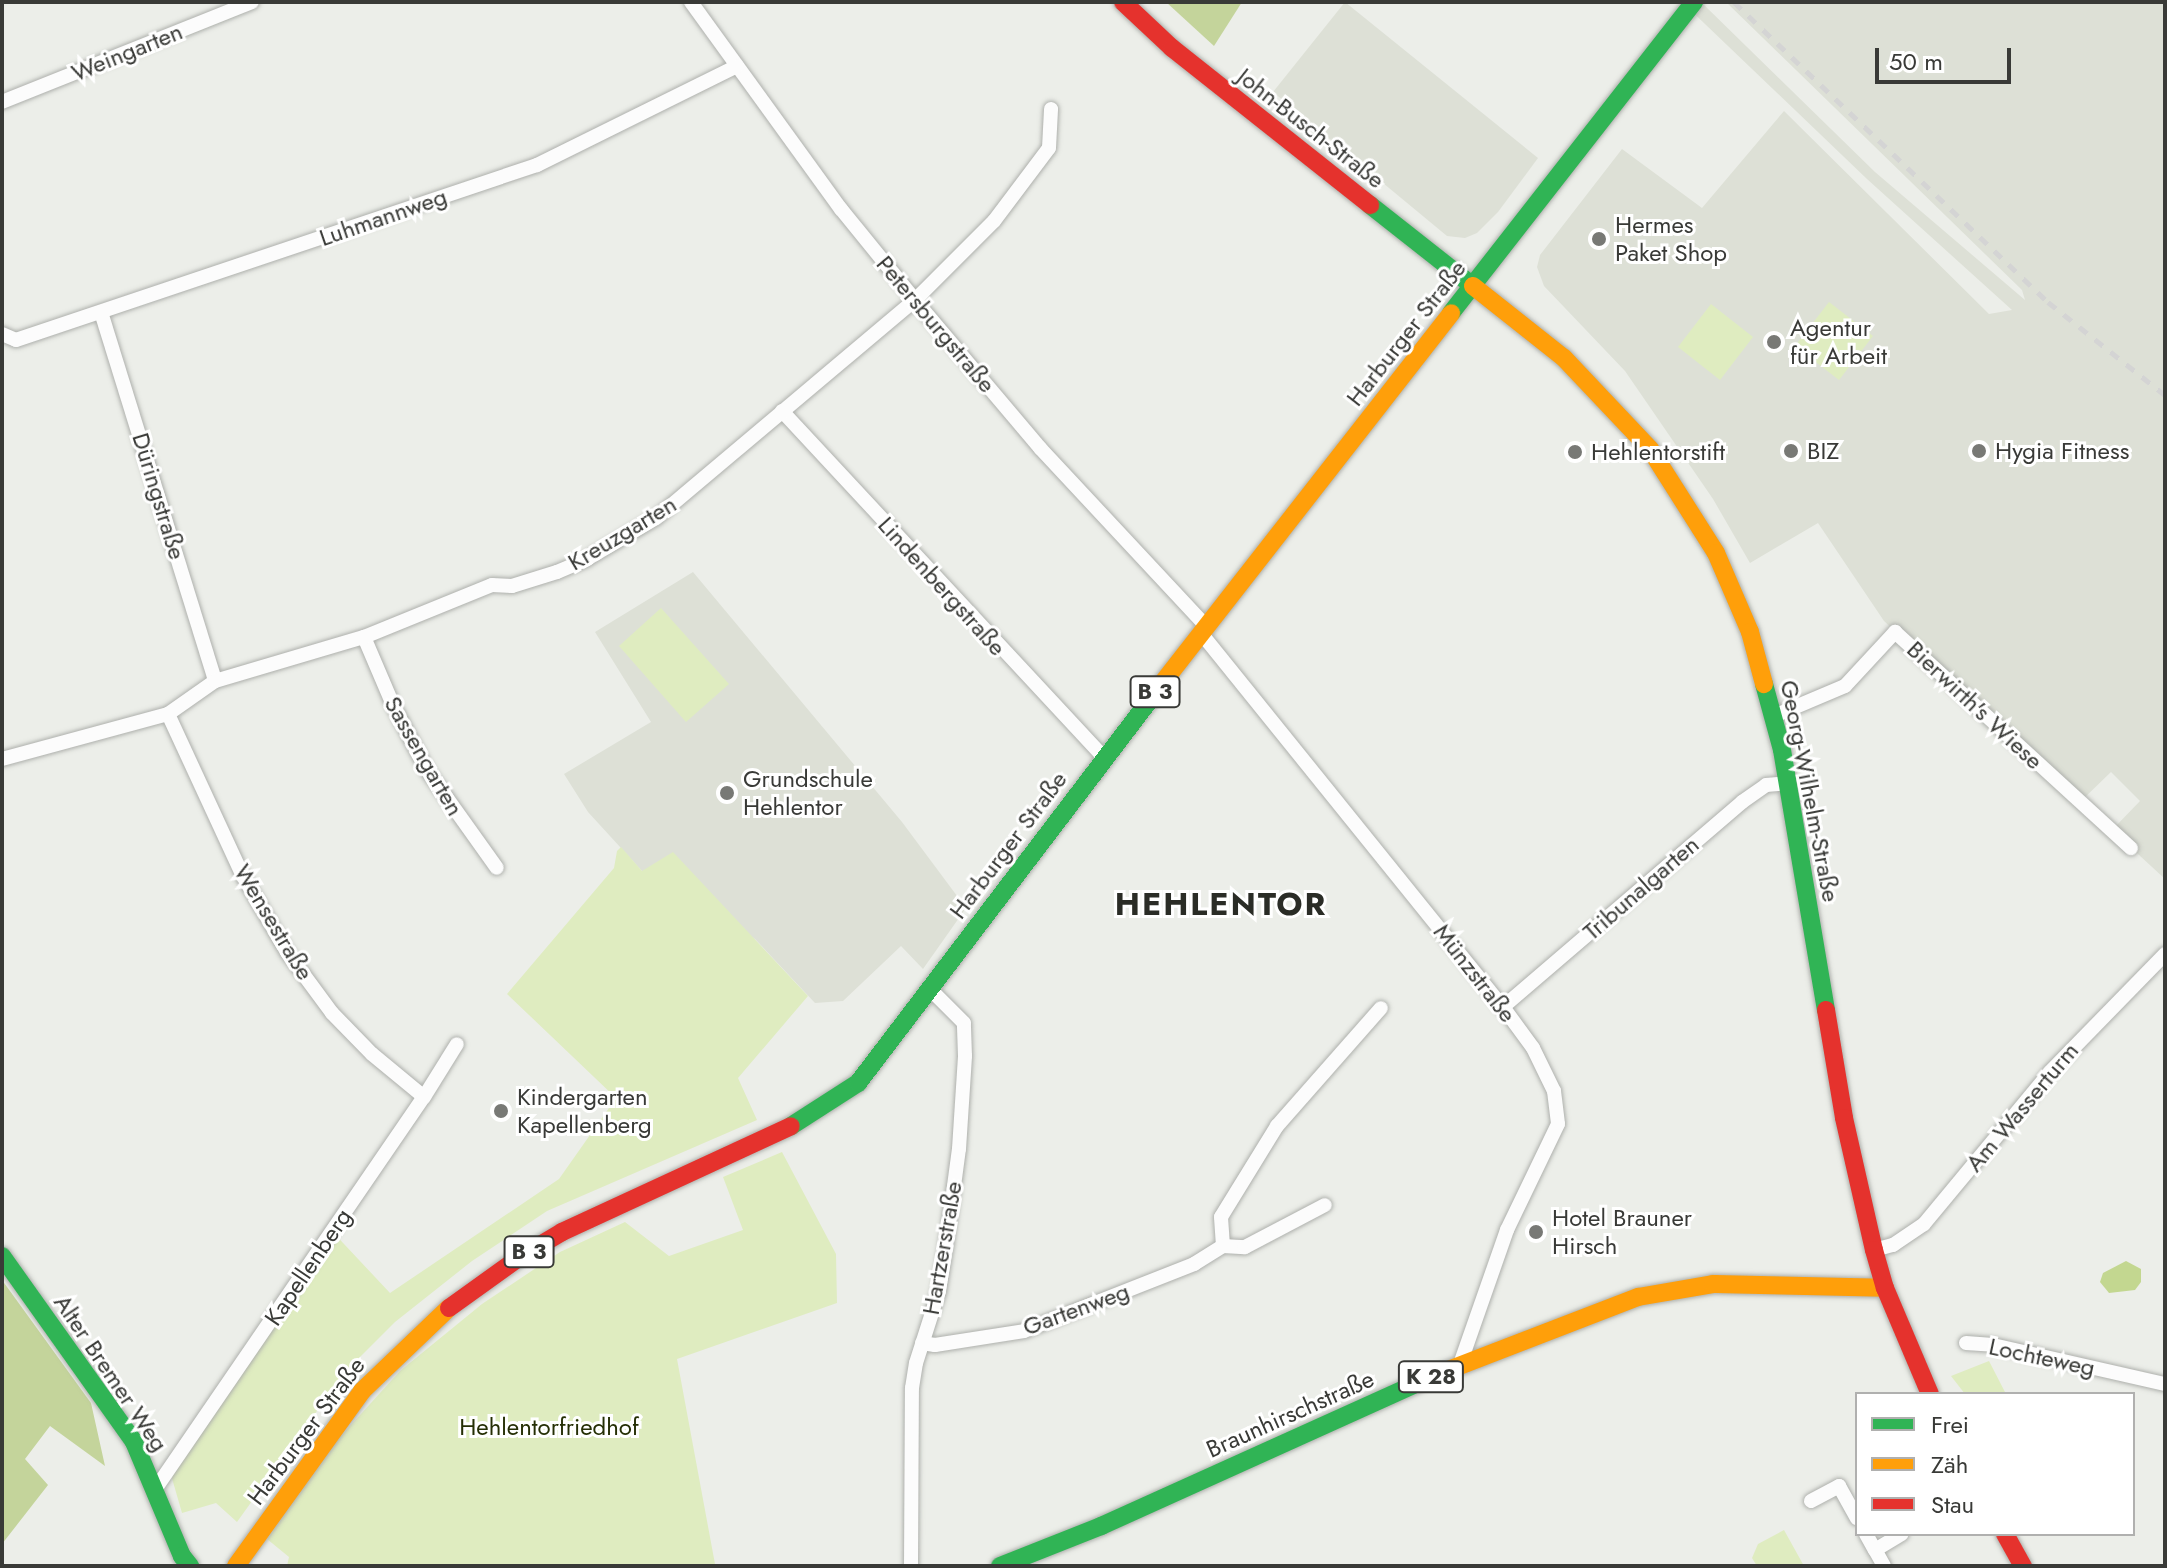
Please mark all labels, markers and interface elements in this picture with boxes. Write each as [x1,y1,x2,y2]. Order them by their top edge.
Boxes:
street label: Weingarten [67,17,187,87]
scale bar [1879,32,2015,82]
text: 50 m [1889,44,1943,79]
street label: John-Busch-Straße [1232,62,1390,194]
street label: Luhmannweg [315,182,451,252]
place label: Hermes Paket Shop [1615,211,1727,267]
marker: Hermes Paket Shop [1590,230,1608,248]
street label: Petersburgstraße [870,250,1002,398]
street label: Harburger Straße [1340,254,1472,412]
place label: Agentur für Arbeit [1790,314,1887,370]
marker: Agentur für Arbeit [1765,333,1783,351]
street label: Düringstraße [126,429,192,563]
place label: BIZ [1807,437,1839,465]
place label: Hygia Fitness [1995,437,2129,465]
place label: Hehlentorstift [1591,438,1725,466]
marker: BIZ [1782,442,1800,460]
marker: Hygia Fitness [1970,442,1988,460]
marker: Hehlentorstift [1566,443,1584,461]
street label: Kreuzgarten [563,489,681,577]
street label: Lindenbergstraße [872,511,1012,661]
street label: Bierwirth's Wiese [1901,635,2049,775]
road number: B 3 [1129,674,1181,710]
street label: Georg-Wilhelm-Straße [1774,678,1846,904]
street label: Sassengarten [378,691,470,821]
place label: Grundschule Hehlentor [743,765,873,821]
street label: Harburger Straße [943,766,1073,924]
marker: Grundschule Hehlentor [718,784,736,802]
street label: Tribunalgarten [1577,830,1705,946]
street label: Wensestraße [228,859,320,985]
district label: HEHLENTOR [1115,885,1327,923]
street label: Münzstraße [1428,918,1522,1028]
street label: Am Wasserturm [1960,1036,2084,1178]
place label: Kindergarten Kapellenberg [517,1083,652,1139]
marker: Kindergarten Kapellenberg [492,1102,510,1120]
street label: Hartzerstraße [916,1179,968,1317]
street label: Kapellenberg [258,1203,358,1331]
place label: Hotel Brauner Hirsch [1552,1204,1692,1260]
marker: Hotel Brauner Hirsch [1527,1223,1545,1241]
road number: B 3 [503,1234,555,1270]
street label: Gartenweg [1019,1276,1133,1342]
street label: Alter Bremer Weg [48,1289,174,1457]
street label: Lochteweg [1986,1332,2098,1382]
street label: Harburger Straße [241,1352,371,1510]
road number: K 28 [1397,1359,1465,1395]
street label: Braunhirschstraße [1202,1364,1378,1464]
legend [1855,1392,2135,1536]
text: Frei [1931,1407,1969,1442]
park label: Hehlentorfriedhof [459,1413,639,1441]
text: Zäh [1931,1447,1968,1482]
text: Stau [1931,1487,1974,1522]

